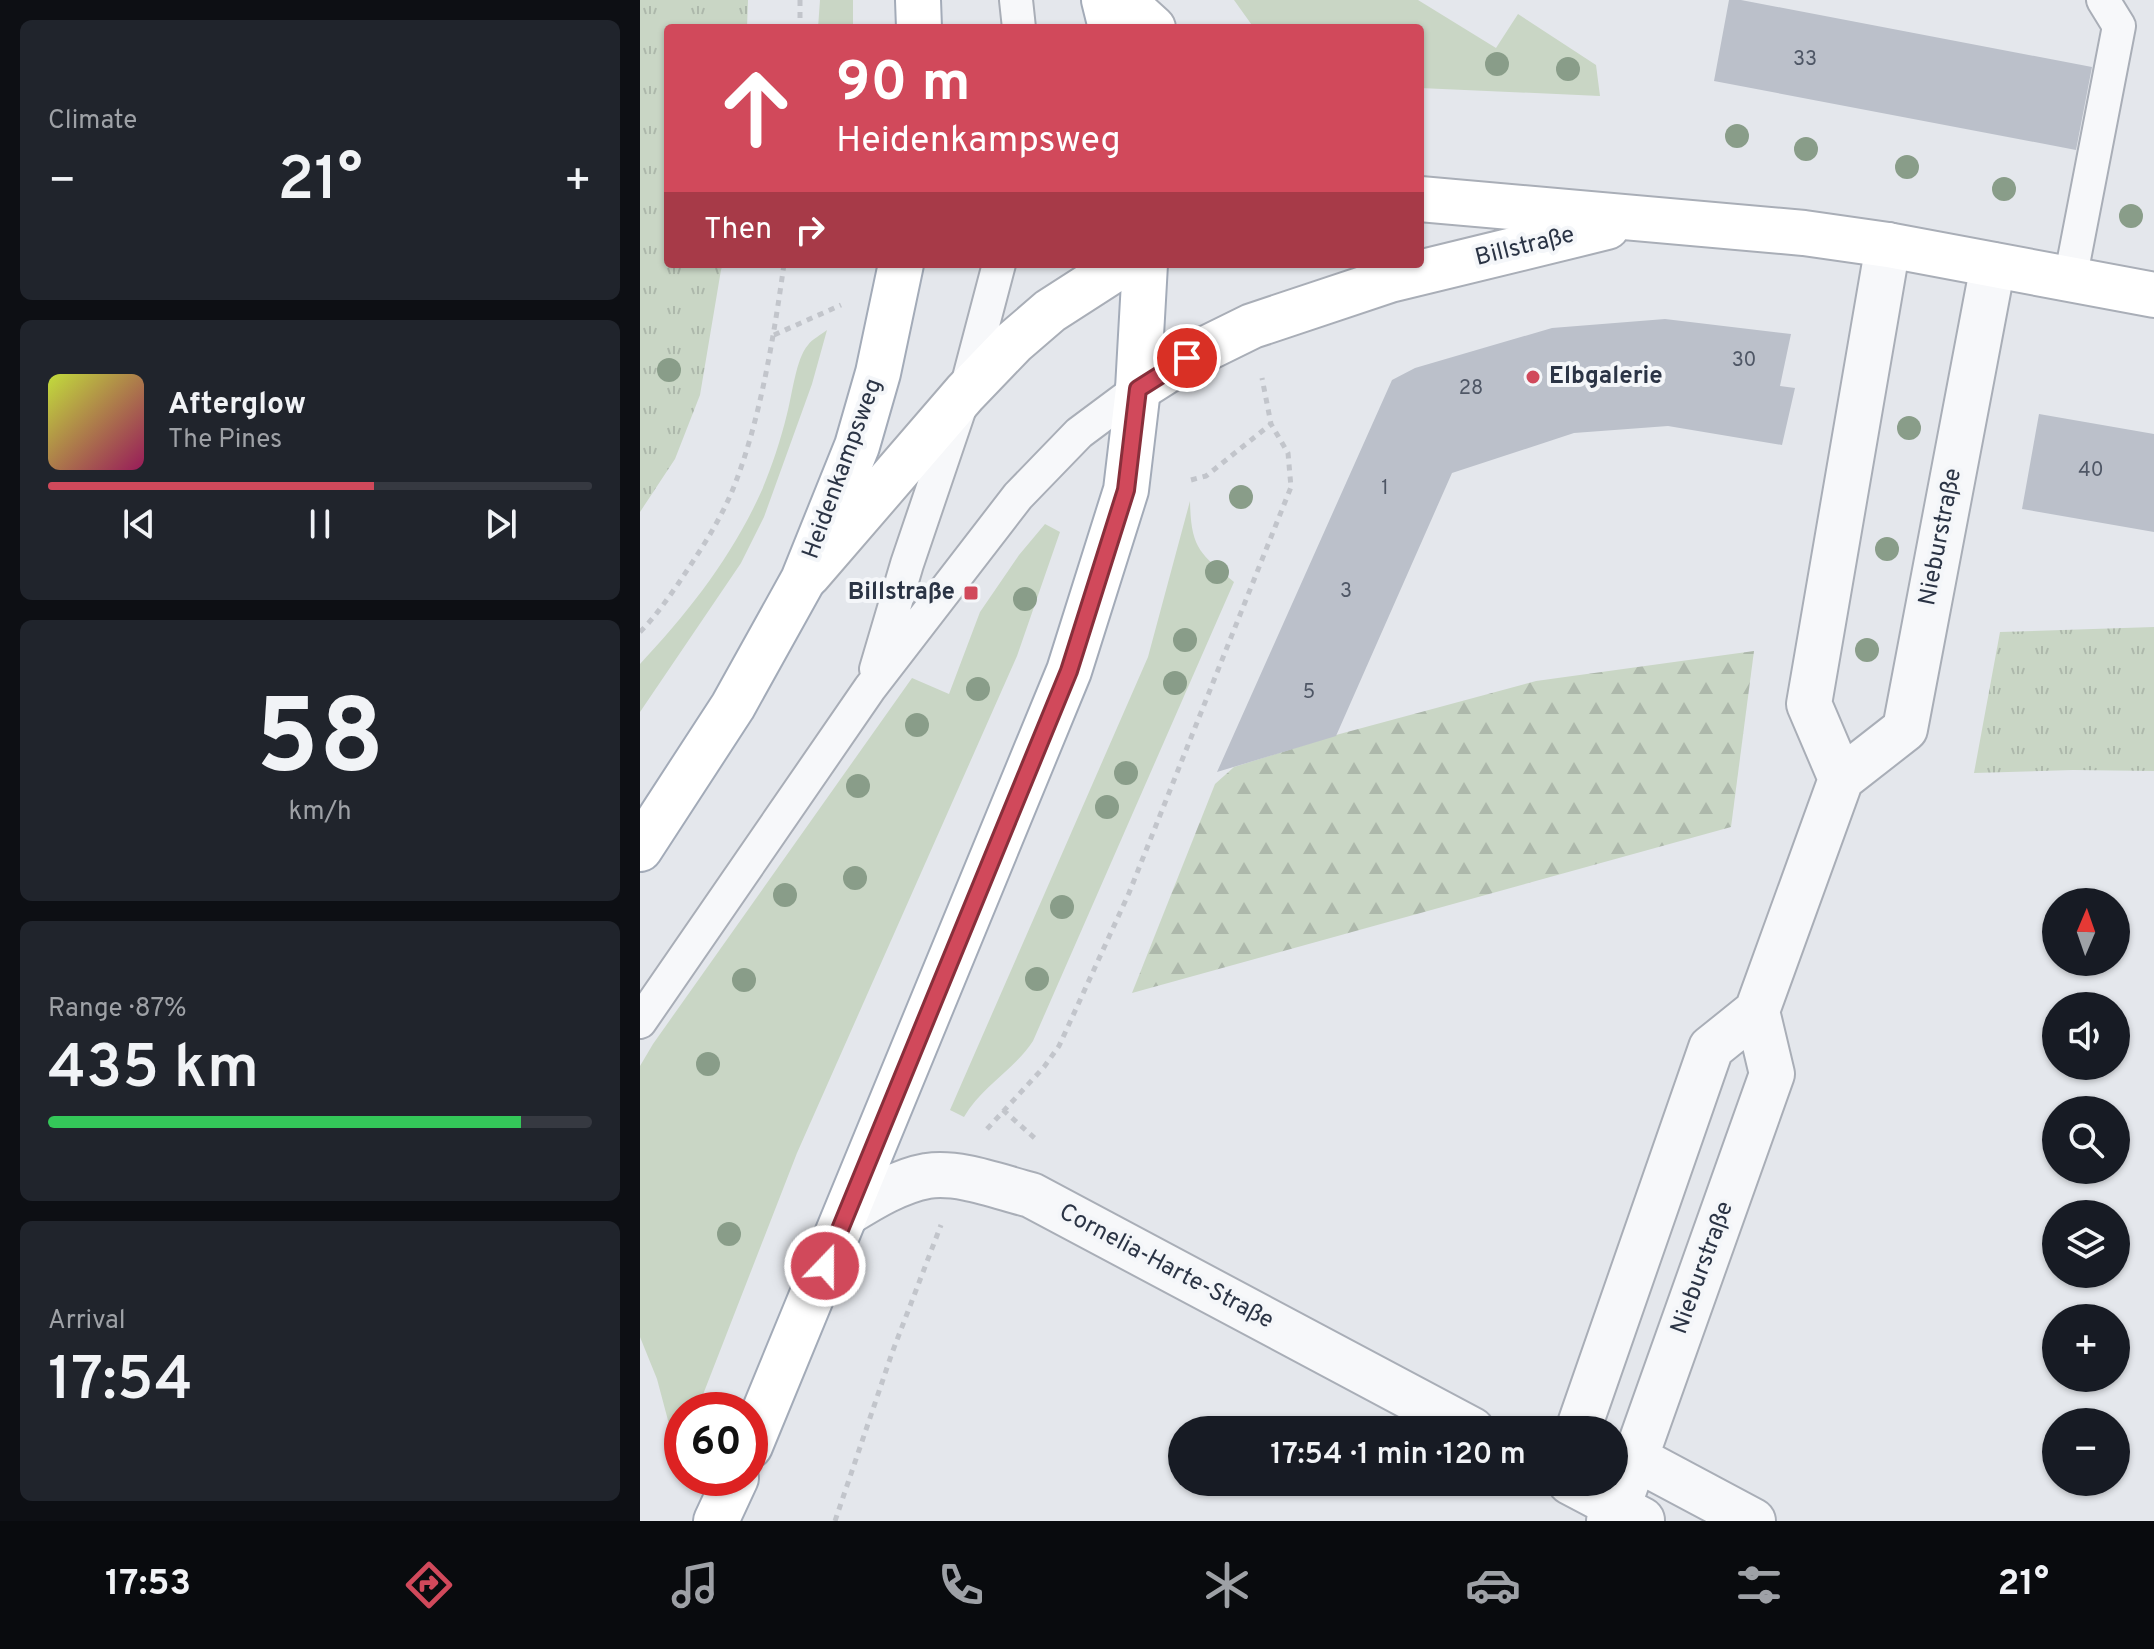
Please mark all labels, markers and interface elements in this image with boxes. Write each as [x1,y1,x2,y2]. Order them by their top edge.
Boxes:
house number: 33 [1793,47,1817,73]
text: 90 m [836,50,971,120]
icon: ahead [704,56,808,160]
text: Climate [48,105,137,138]
text: Heidenkampsweg [836,119,1121,165]
text: 21° [278,145,363,221]
text: − [48,155,76,211]
text: + [564,155,592,211]
icon: right [788,208,832,252]
text: Then [704,212,772,249]
street label: Billstraße [1472,220,1578,274]
pin [1153,324,1221,392]
icon: arrive [1165,336,1209,380]
house number: 30 [1732,348,1756,374]
place label: Elbgalerie [1549,362,1663,392]
marker: Elbgalerie [1524,368,1542,386]
street label: Heidenkampsweg [796,375,890,563]
house number: 28 [1459,376,1483,402]
text: Afterglow [168,387,306,424]
text: The Pines [168,424,282,457]
house number: 40 [2078,458,2104,484]
street label: Nieburstraße [1913,466,1969,608]
house number: 1 [1381,476,1389,502]
icon: previous [117,502,161,546]
icon: pause [298,502,342,546]
icon: next [479,502,523,546]
place label: Billstraße [848,578,955,608]
house number: 3 [1340,579,1352,605]
marker: Billstraße [962,584,980,602]
text: 58 [256,678,384,810]
house number: 5 [1303,680,1315,706]
text: km/h [288,796,352,829]
north arrow [2042,888,2130,976]
map controls [2042,888,2130,1496]
button: sound [2042,992,2130,1080]
text: Range · 87% [48,993,187,1026]
text: 435 km [48,1033,259,1109]
button: search [2042,1096,2130,1184]
street label: Cornelia-Harte-Straße [1053,1198,1279,1336]
street label: Nieburstraße [1665,1198,1741,1338]
button: layers [2042,1200,2130,1288]
position arrow [783,1224,867,1308]
button: + [2042,1304,2130,1392]
text: Arrival [48,1305,126,1338]
text: 17:54 [48,1345,193,1421]
speed limit sign: 60 [664,1392,768,1496]
button: − [2042,1408,2130,1496]
text: 17:54 · 1 min · 120 m [1270,1437,1526,1474]
icon: directions [401,1557,457,1613]
icon: music [667,1557,723,1613]
icon: phone [933,1557,989,1613]
icon: climate [1199,1557,1255,1613]
icon: car [1465,1557,1521,1613]
icon: filters [1731,1557,1787,1613]
text: 17:53 [105,1562,191,1608]
text: 21° [1998,1562,2049,1608]

